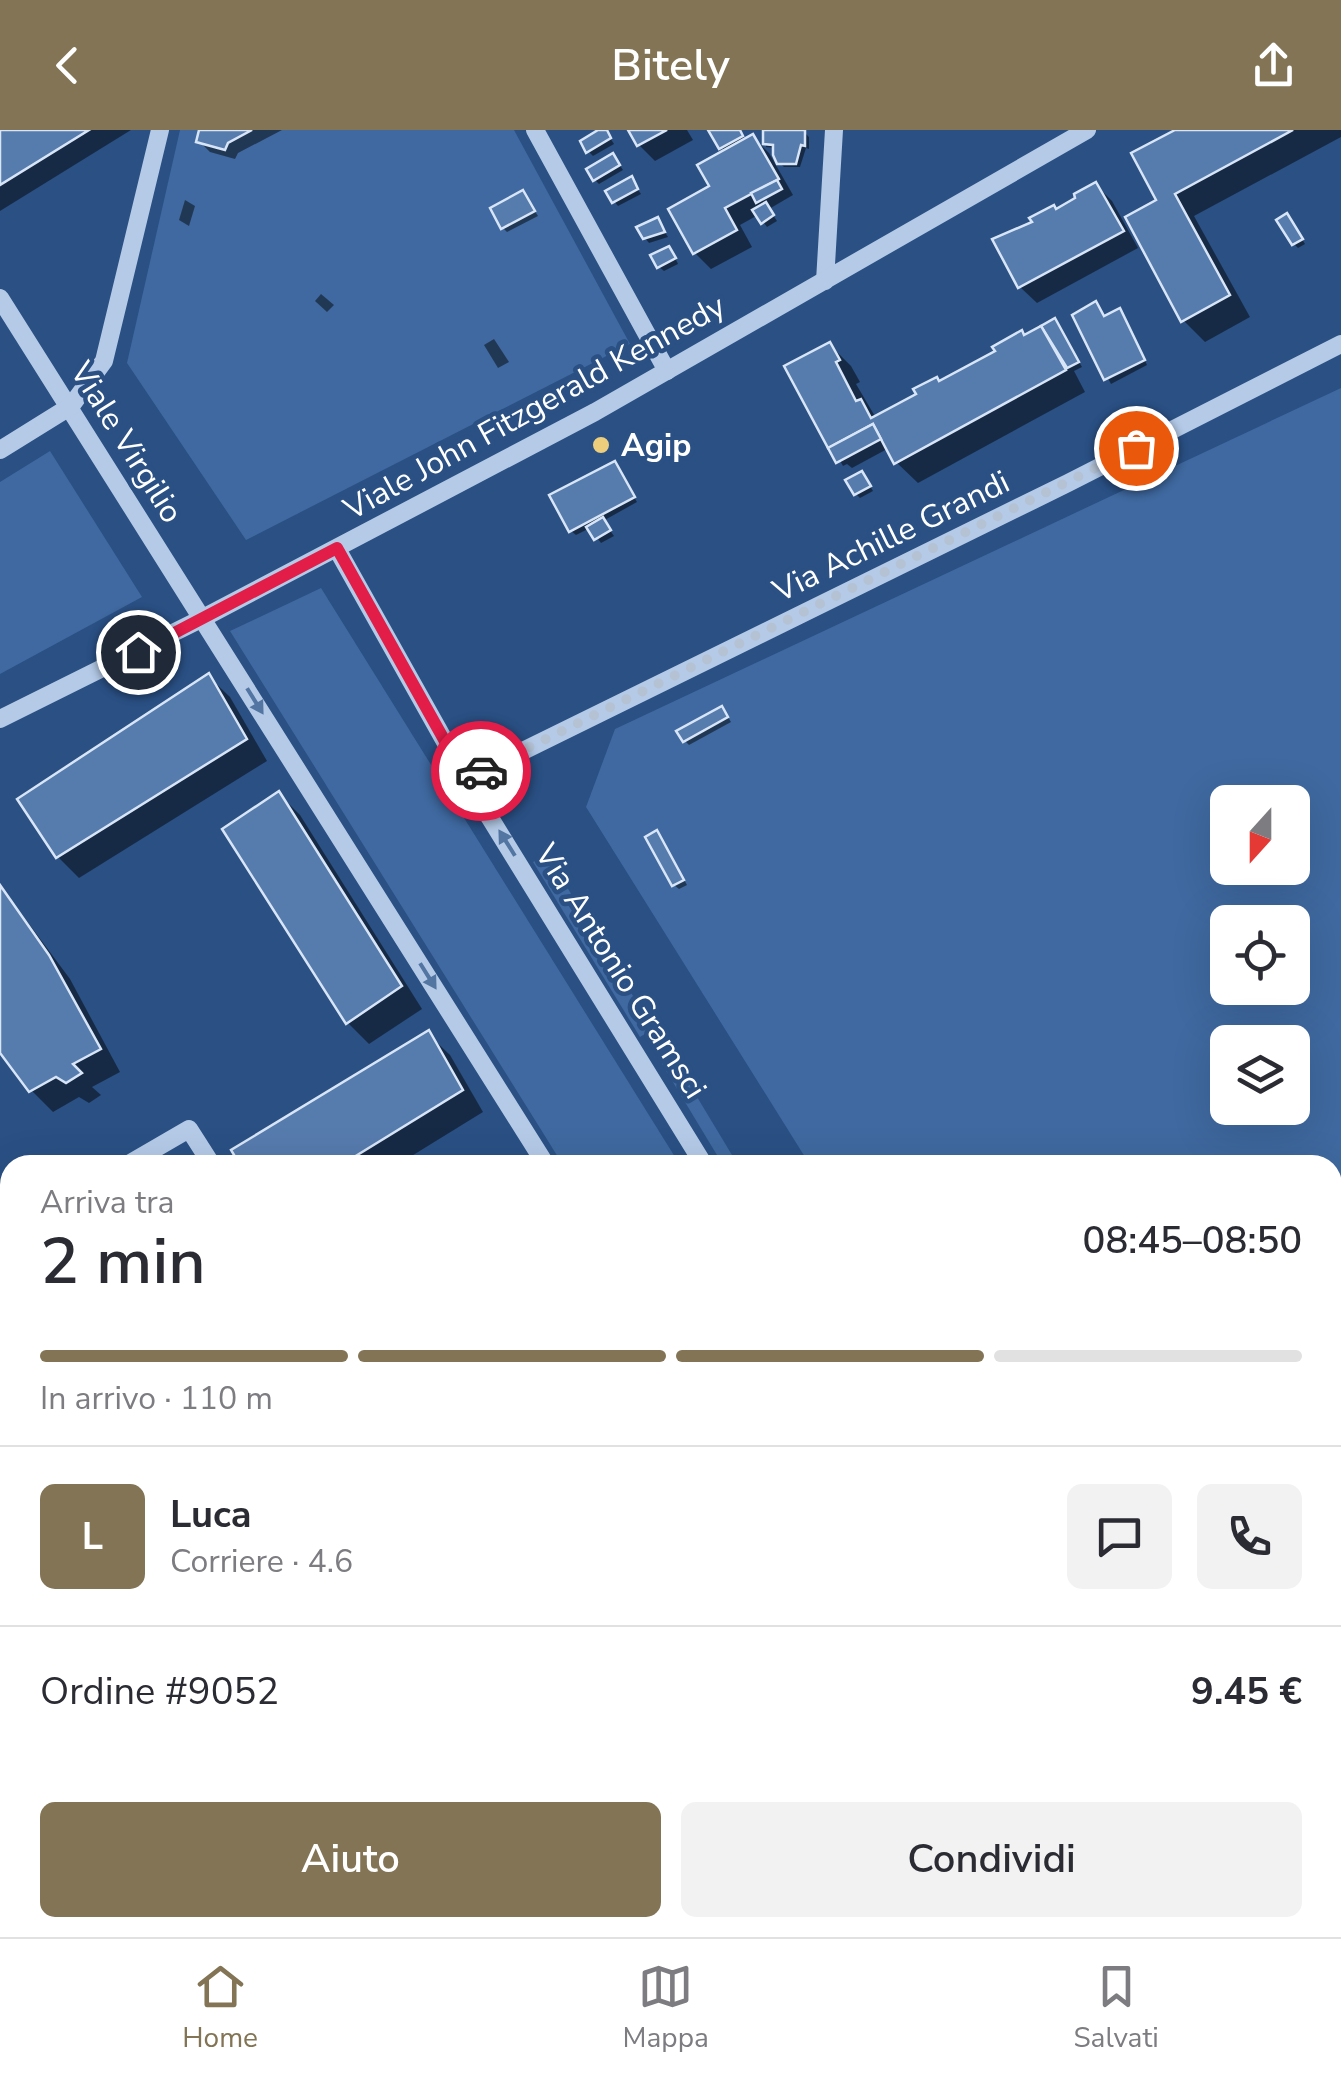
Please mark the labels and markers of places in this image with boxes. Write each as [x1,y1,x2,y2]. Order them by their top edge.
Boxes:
pin [1094,406,1179,491]
place label: Agip [621,424,691,467]
marker: Agip [590,434,612,456]
pin [96,610,181,695]

